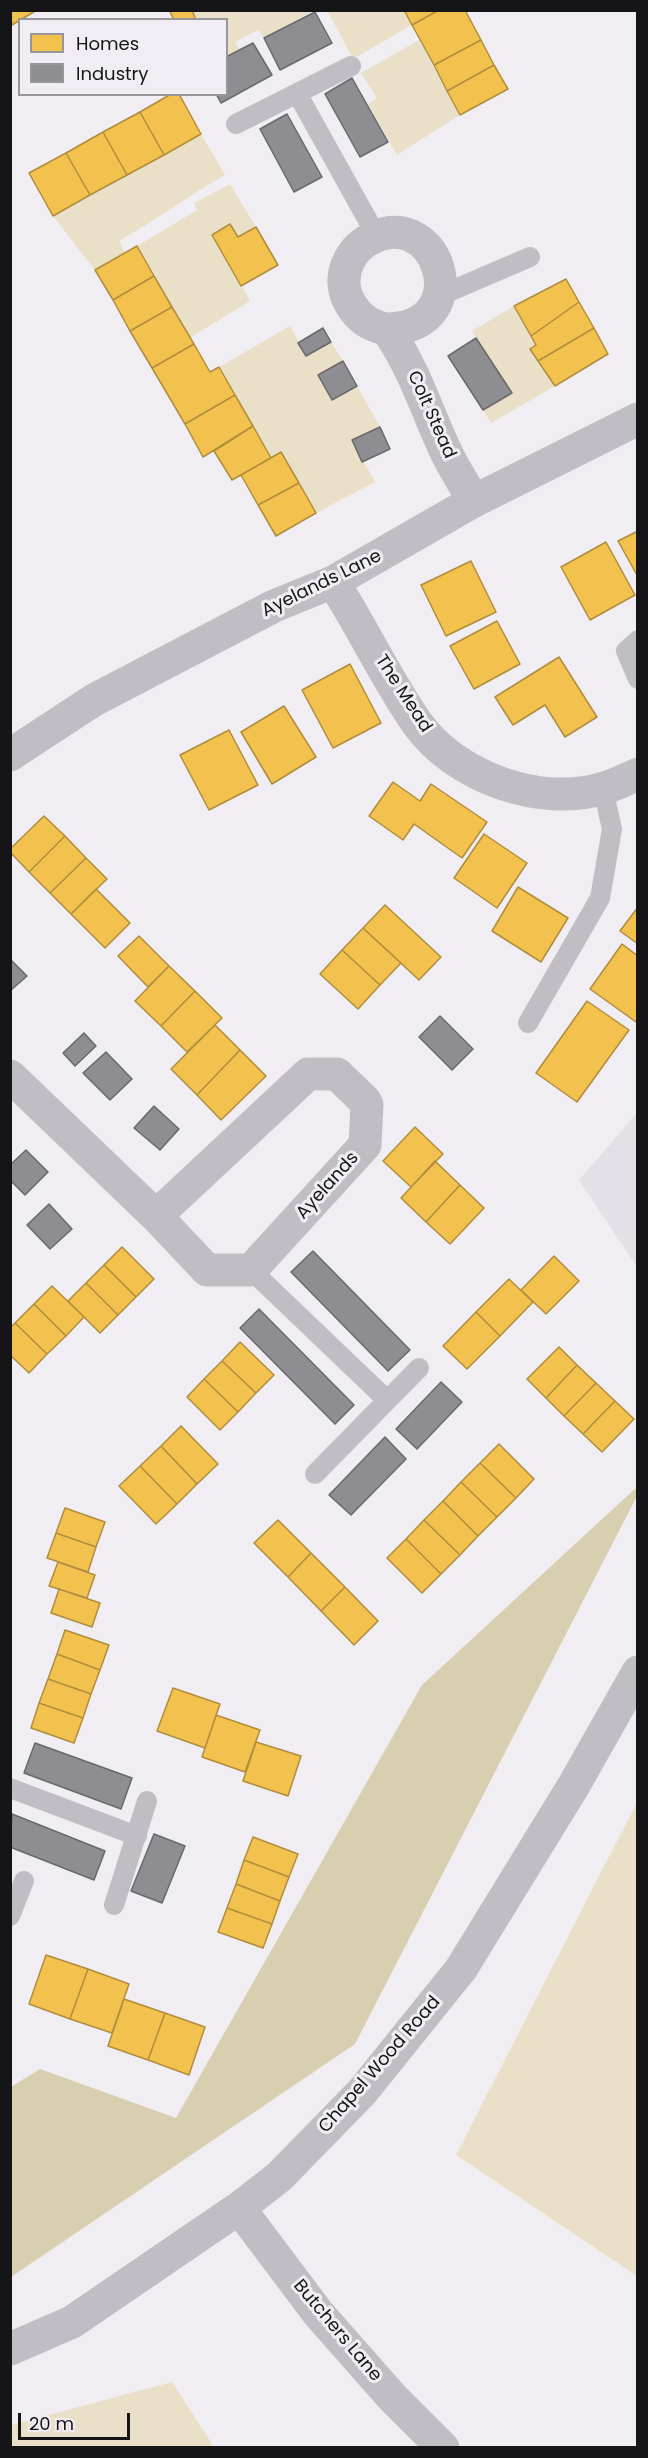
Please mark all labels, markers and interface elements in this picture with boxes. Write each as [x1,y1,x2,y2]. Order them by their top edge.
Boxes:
legend [18,18,228,96]
text: Homes [76,31,139,56]
text: Industry [76,61,148,86]
street label: Colt Stead [402,368,460,462]
street label: Ayelands Lane [259,546,385,622]
street label: The Mead [370,651,436,737]
street label: Ayelands [292,1148,364,1224]
street label: Chapel Wood Road [315,1992,445,2138]
street label: Butchers Lane [288,2276,386,2386]
scale bar [21,2401,134,2439]
text: 20 m [29,2411,74,2436]

